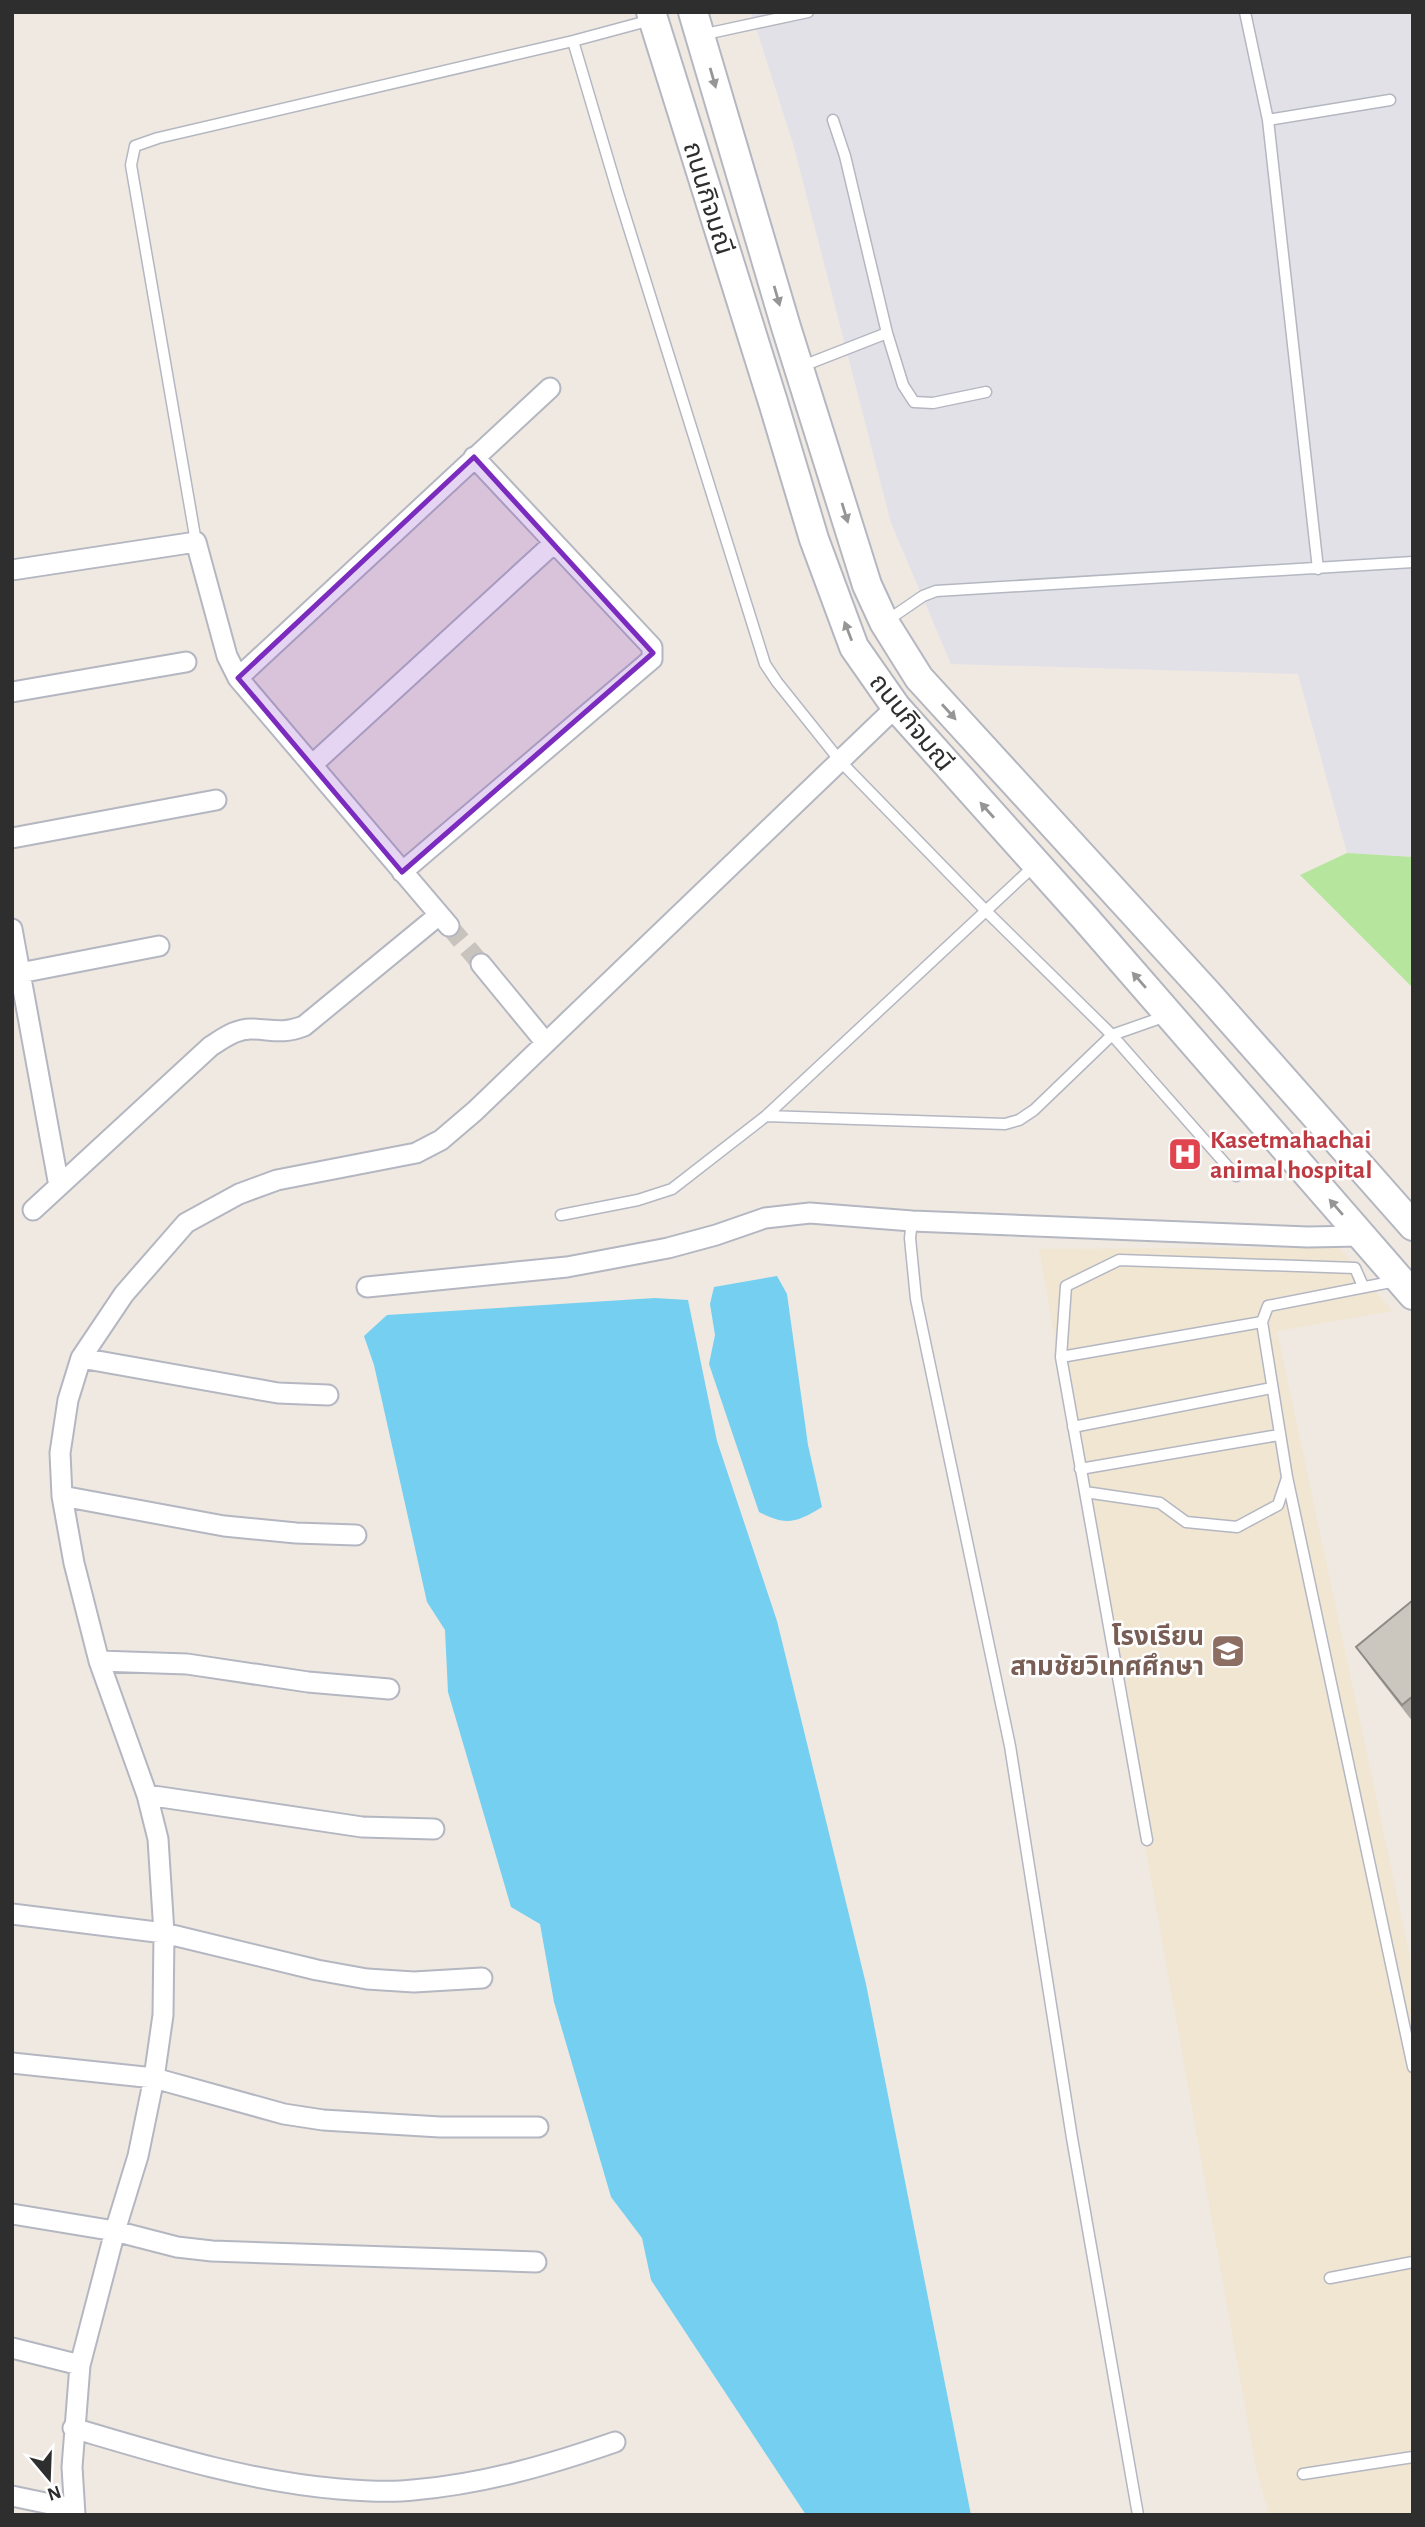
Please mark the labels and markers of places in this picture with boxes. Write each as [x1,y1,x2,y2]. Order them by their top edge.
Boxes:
place label: Kasetmahachai animal hospital [1210,1127,1372,1183]
hospital icon: Kasetmahachai animal hospital [1166,1135,1204,1173]
place label: โรงเรียน สามชัยวิเทศศึกษา [1010,1623,1204,1680]
school or university icon: โรงเรียน สามชัยวิเทศศึกษา [1209,1632,1247,1670]

